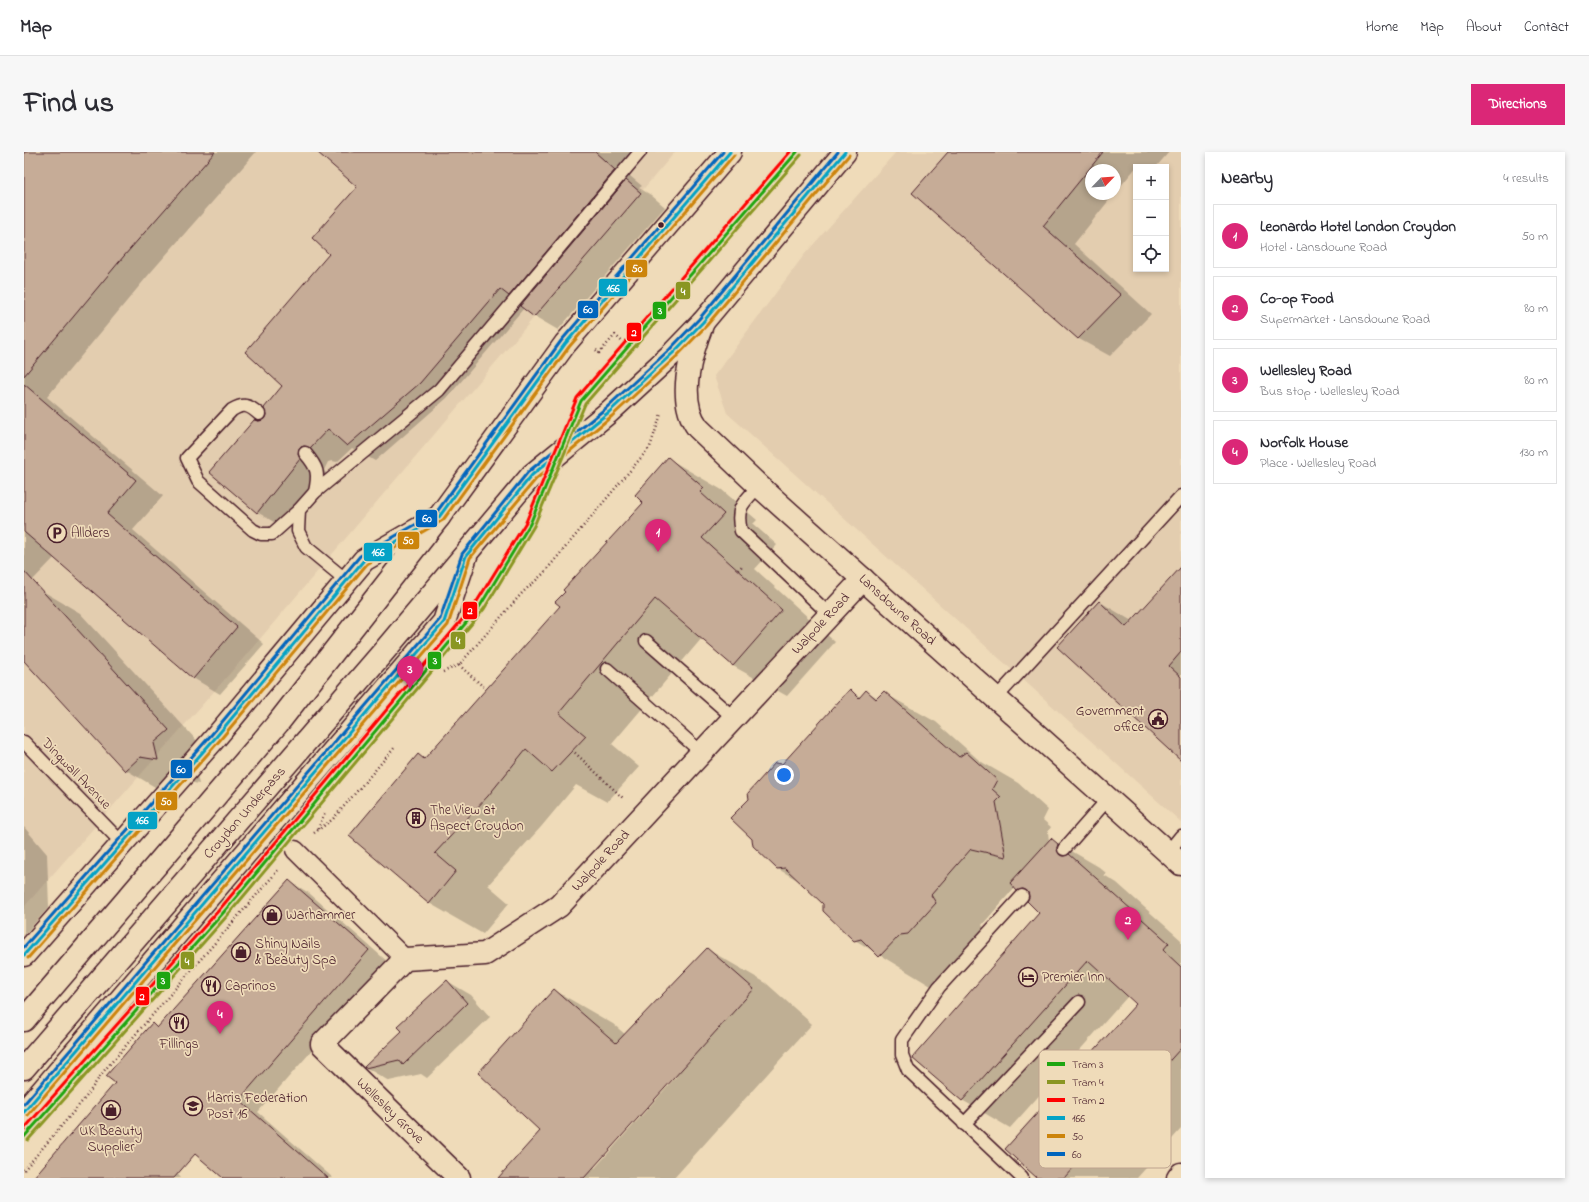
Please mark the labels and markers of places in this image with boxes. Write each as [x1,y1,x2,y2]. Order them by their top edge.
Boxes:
unlabelled marker [656,220,666,230]
pin: 1 [645,519,671,552]
parking icon: Allders [46,522,68,544]
place label: Allders [71,523,110,544]
pin: 3 [397,656,423,689]
place label: Government office [1076,701,1145,738]
public building icon: Government office [1147,708,1169,730]
place label: The View at Aspect Croydon [430,800,524,838]
building icon: The View at Aspect Croydon [405,807,427,829]
shop icon: Warhammer [261,904,283,926]
place label: Warhammer [286,905,356,926]
pin: 2 [1115,907,1141,940]
place label: Shiny Nails & Beauty Spa [255,934,336,972]
shop icon: Shiny Nails & Beauty Spa [230,941,252,963]
hotel icon: Premier Inn [1017,966,1039,988]
place label: Premier Inn [1042,967,1105,988]
restaurant icon: Caprinos [200,975,222,997]
place label: Caprinos [225,976,276,997]
pin: 4 [207,1001,233,1034]
restaurant icon: Fillings [168,1012,190,1034]
place label: Fillings [158,1034,199,1056]
place label: Harris Federation Post 16 [207,1088,307,1125]
school or university icon: Harris Federation Post 16 [182,1095,204,1117]
shop icon: UK Beauty Supplier [100,1099,122,1121]
place label: UK Beauty Supplier [80,1121,143,1158]

